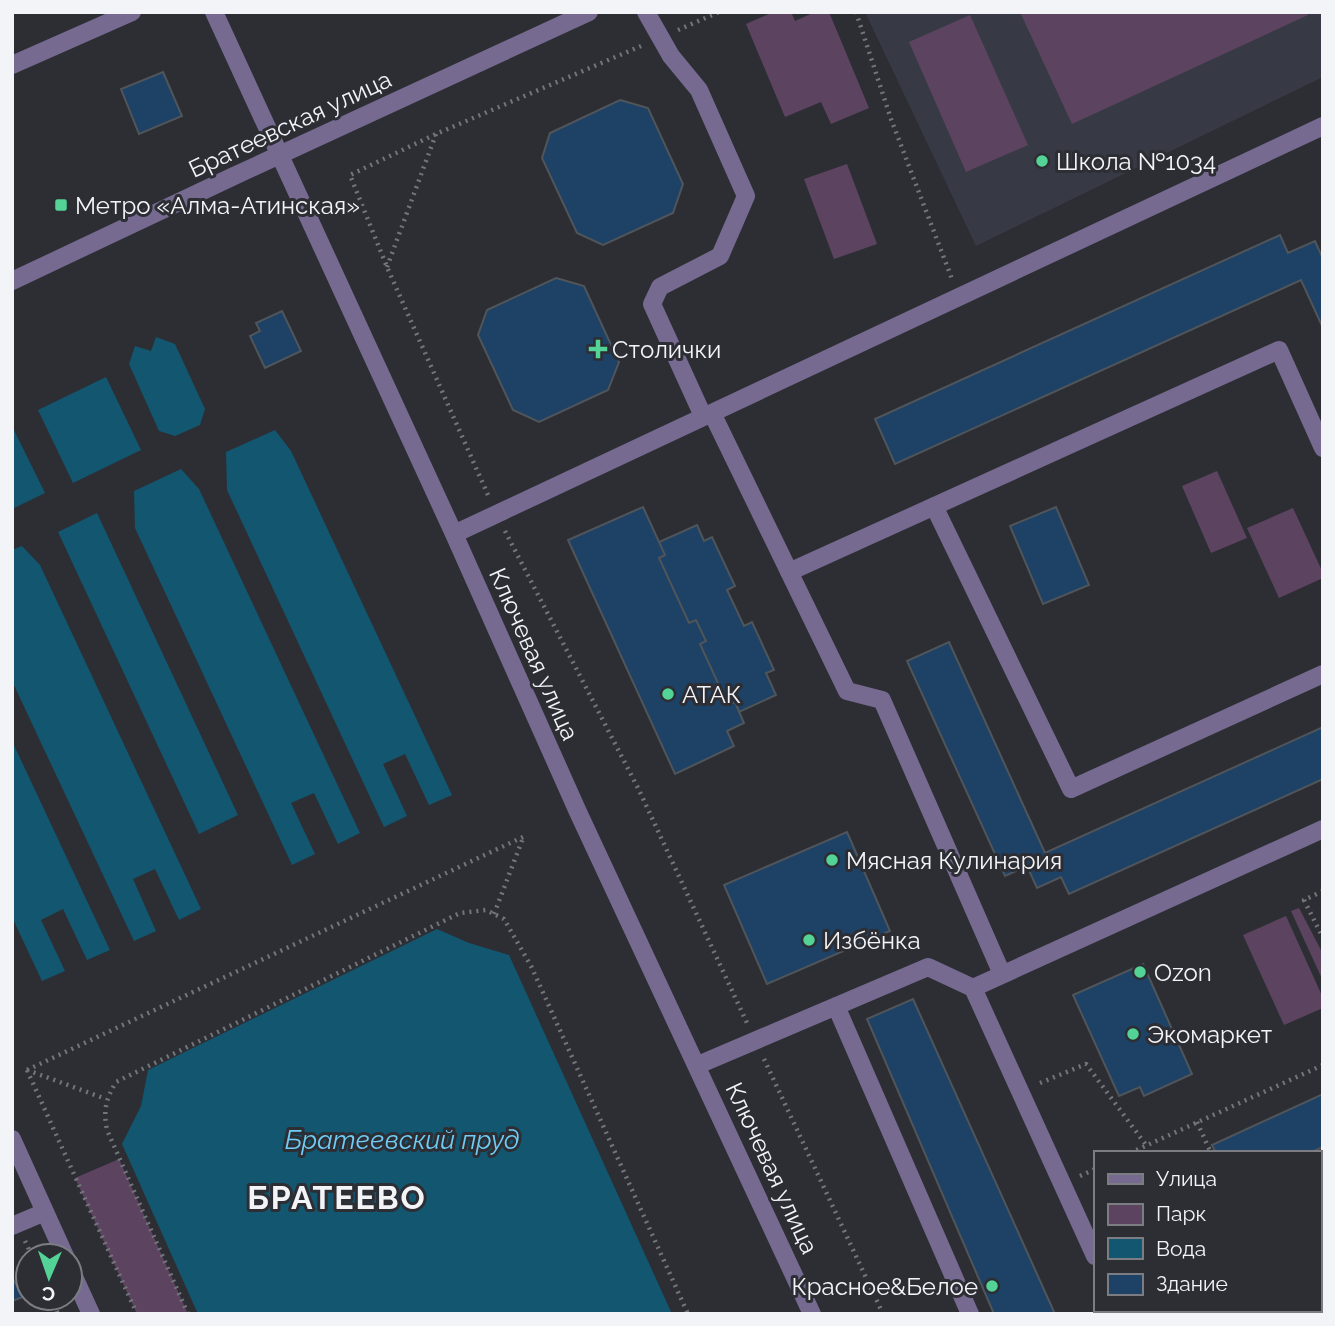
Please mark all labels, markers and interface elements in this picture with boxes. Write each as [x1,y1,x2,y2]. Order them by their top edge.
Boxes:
street label: Братеевская улица [184,64,396,184]
place label: Школа №1034 [1056,147,1216,176]
marker: Школа №1034 [1034,153,1050,169]
place label: Метро «Алма-Атинская» [75,191,360,220]
marker: Метро «Алма-Атинская» [53,197,69,213]
place label: Столички [612,335,721,364]
marker: Столички [590,341,606,357]
street label: Ключевая улица [483,563,585,745]
place label: АТАК [682,680,741,709]
marker: АТАК [660,686,676,702]
place label: Мясная Кулинария [846,846,1062,875]
marker: Мясная Кулинария [824,852,840,868]
place label: Избёнка [823,926,920,955]
marker: Избёнка [801,932,817,948]
place label: Ozon [1154,958,1212,987]
marker: Ozon [1132,964,1148,980]
place label: Экомаркет [1147,1020,1273,1049]
marker: Экомаркет [1125,1026,1141,1042]
street label: Ключевая улица [720,1078,824,1258]
water label: Братеевский пруд [285,1125,519,1155]
legend [1094,1151,1321,1312]
text: Улица [1156,1166,1217,1191]
district label: БРАТЕЕВО [247,1179,427,1216]
text: Парк [1156,1201,1206,1226]
text: Вода [1156,1236,1206,1261]
north arrow [14,1242,84,1312]
text: Здание [1156,1271,1228,1296]
place label: Красное&Белое [792,1272,978,1301]
marker: Красное&Белое [984,1278,1000,1294]
text: С [42,1283,55,1305]

